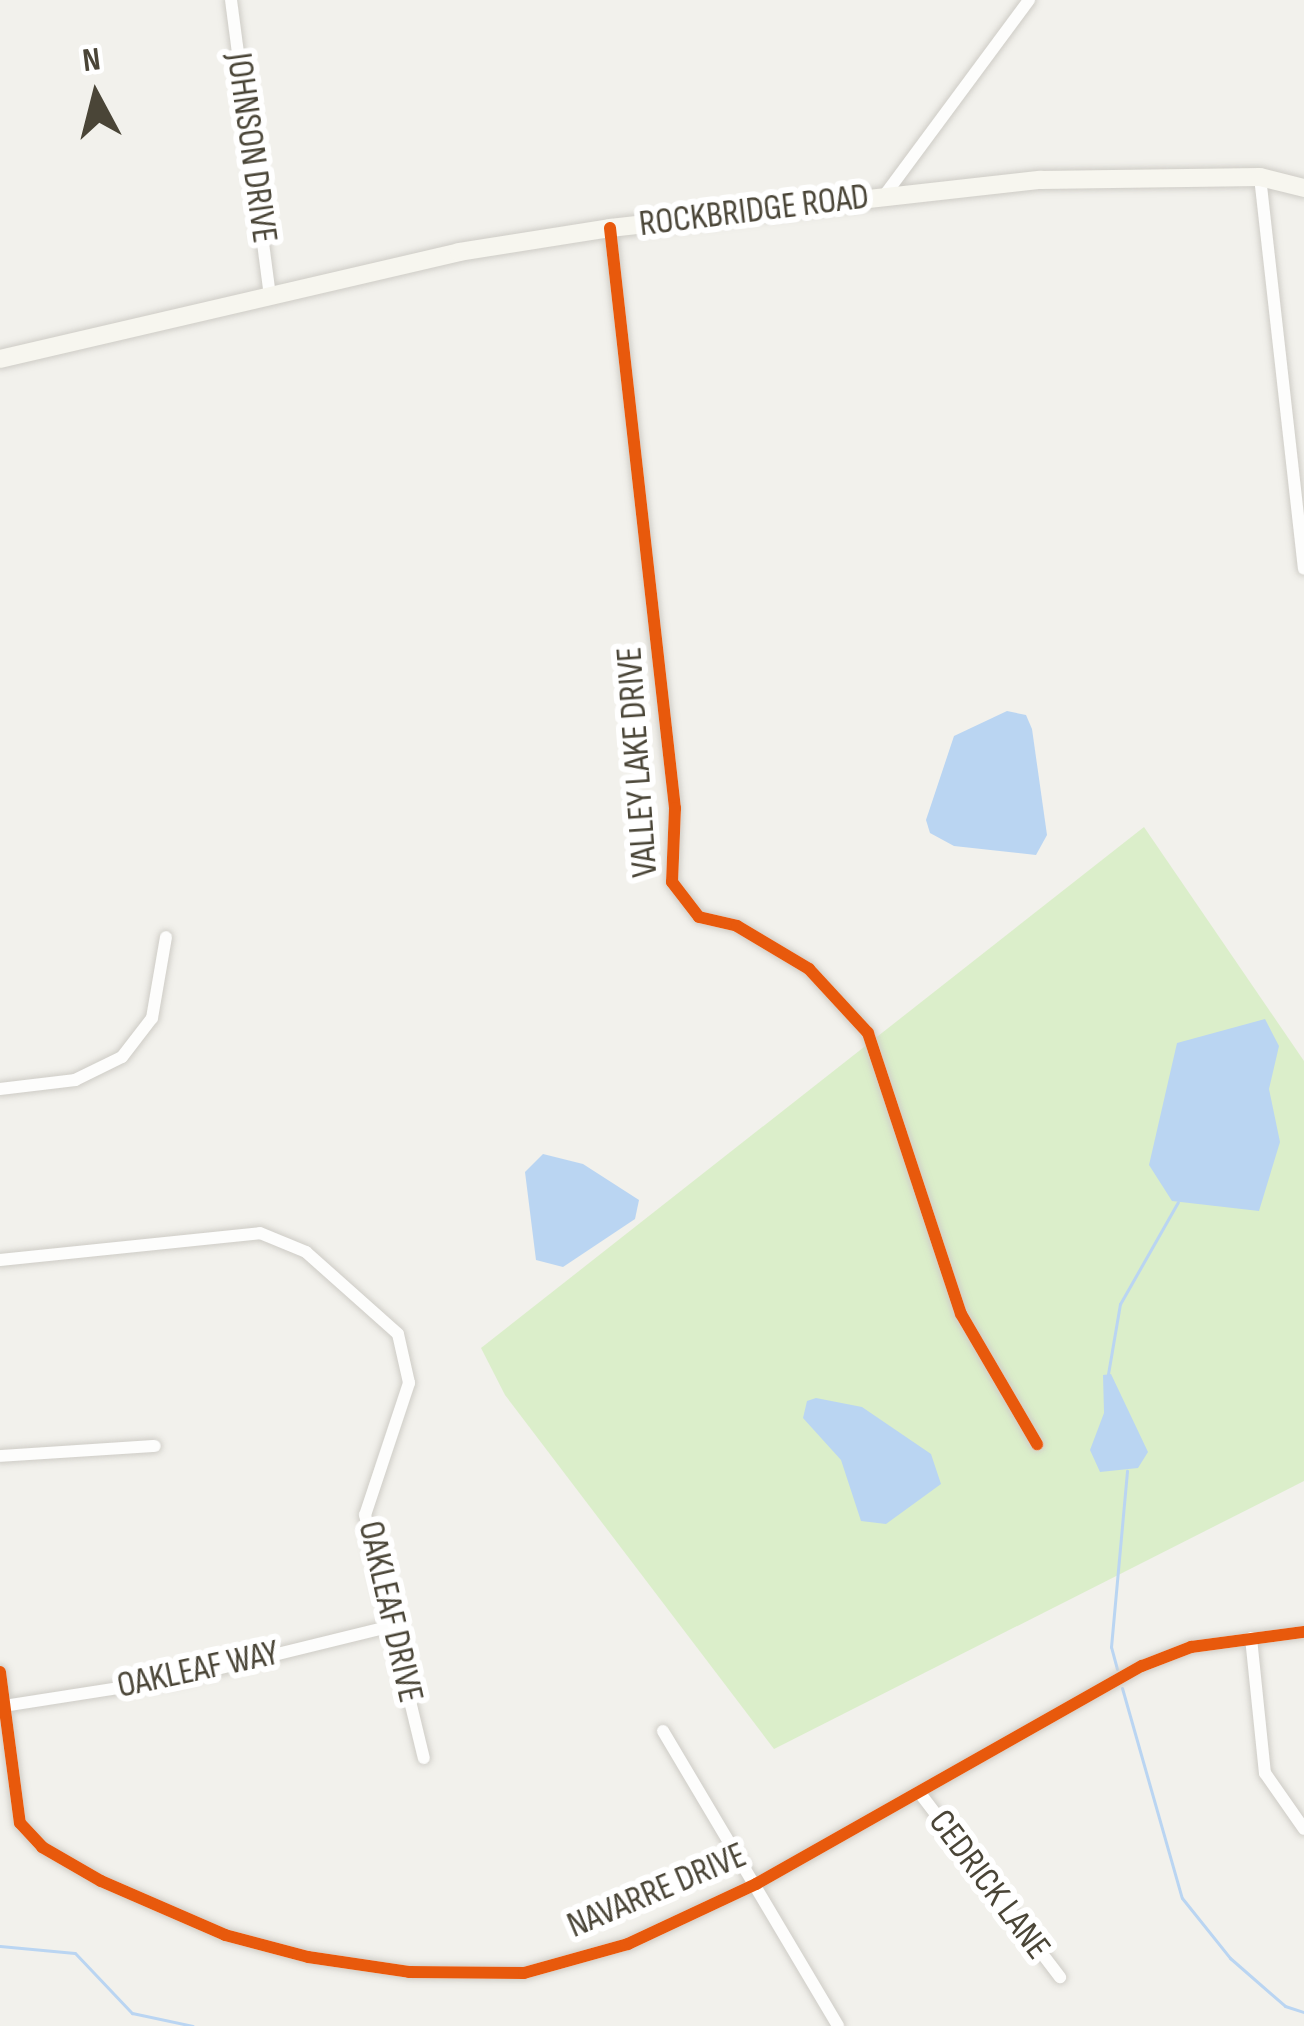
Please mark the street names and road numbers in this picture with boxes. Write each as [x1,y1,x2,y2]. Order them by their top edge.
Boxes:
street label: JOHNSON DRIVE [216,50,286,246]
street label: ROCKBRIDGE ROAD [637,175,871,247]
street label: VALLEY LAKE DRIVE [608,645,668,879]
street label: OAKLEAF DRIVE [348,1517,432,1707]
street label: OAKLEAF WAY [113,1632,283,1708]
street label: CEDRICK LANE [919,1802,1059,1968]
street label: NAVARRE DRIVE [561,1834,753,1948]

